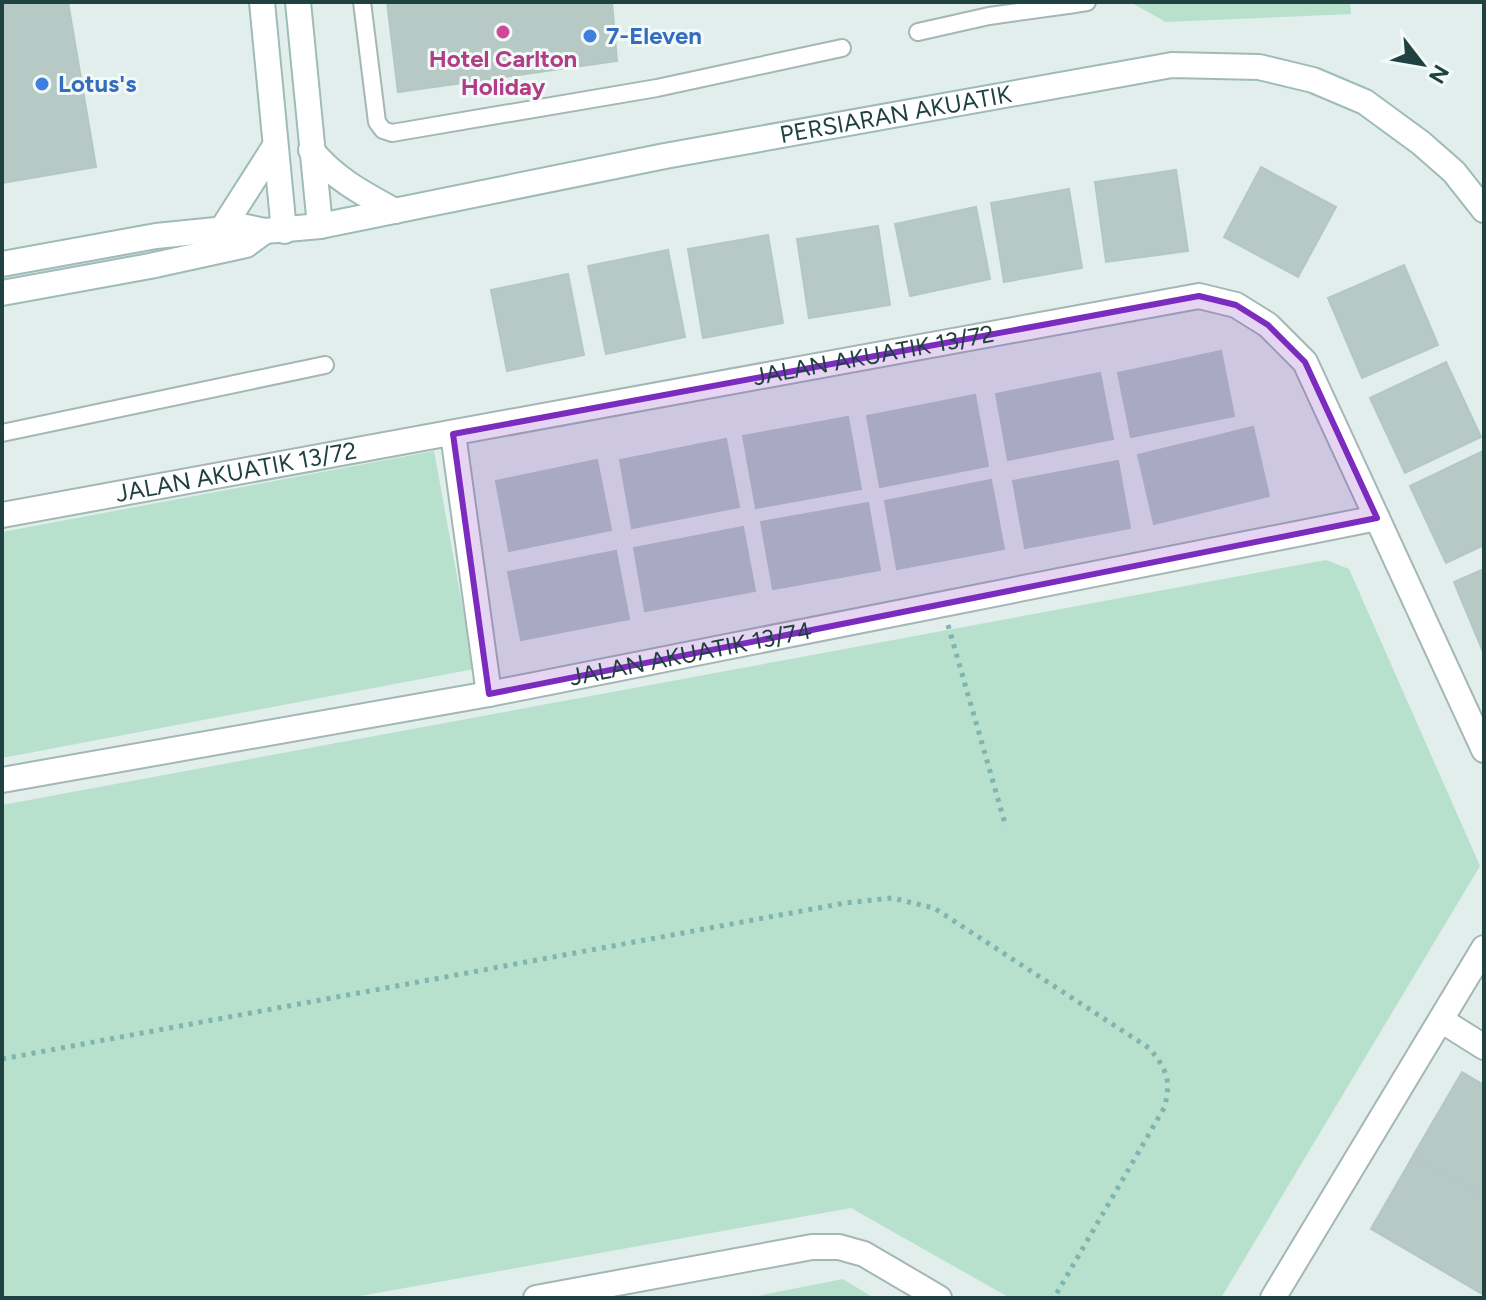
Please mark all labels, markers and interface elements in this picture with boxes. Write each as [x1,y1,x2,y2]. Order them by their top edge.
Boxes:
place label: 7-Eleven [606,21,702,50]
marker: Hotel Carlton Holiday [494,23,512,41]
north arrow [1382,24,1462,104]
marker: 7-Eleven [581,27,599,45]
place label: Hotel Carlton Holiday [429,44,577,101]
text: N [1423,60,1455,88]
place label: Lotus's [58,69,136,98]
marker: Lotus's [33,75,51,93]
street label: PERSIARAN AKUATIK [778,79,1014,149]
street label: JALAN AKUATIK 13/72 [751,319,996,391]
street label: JALAN AKUATIK 13/72 [113,435,359,508]
street label: JALAN AKUATIK 13/74 [567,615,814,692]

